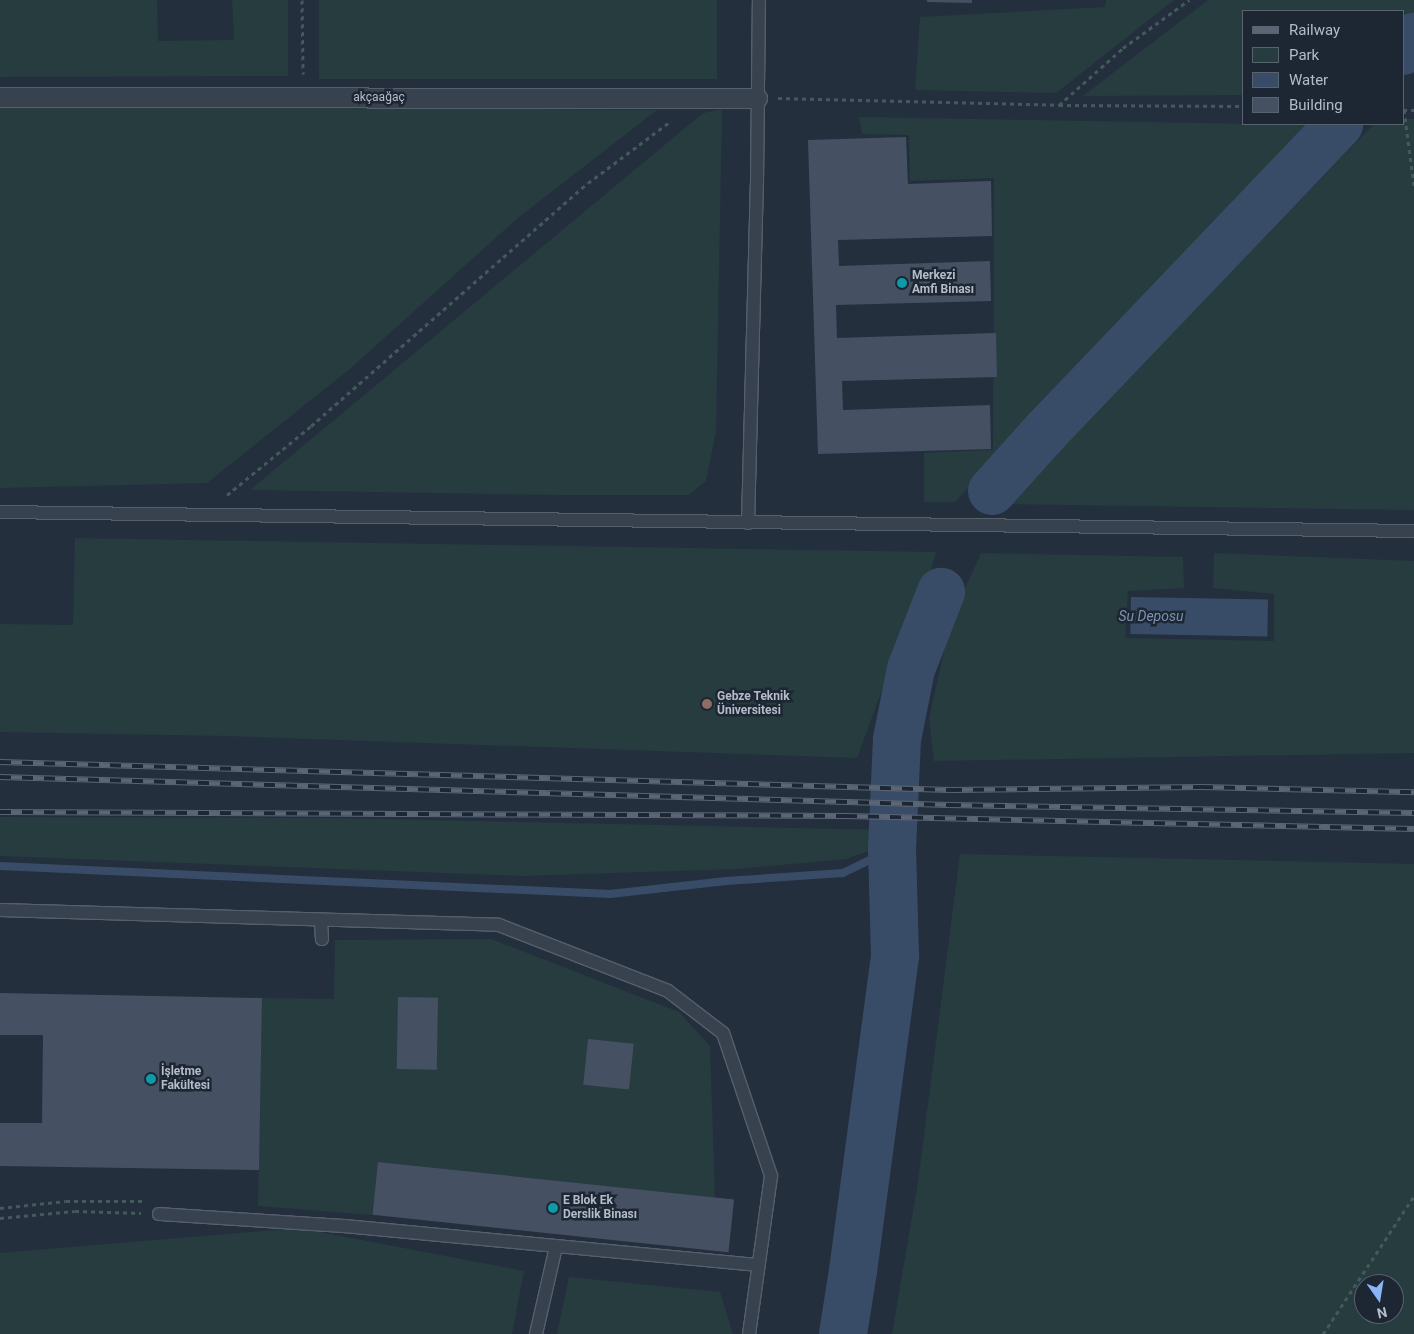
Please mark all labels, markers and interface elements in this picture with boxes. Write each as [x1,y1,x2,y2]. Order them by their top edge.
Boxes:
legend [1242,10,1404,125]
text: Railway [1289,21,1340,39]
text: Park [1289,46,1319,64]
text: Water [1289,71,1328,89]
street label: akçaağaç [353,91,405,105]
text: Building [1289,96,1343,114]
place label: Merkezi Amfi Binası [912,269,974,297]
marker: Merkezi Amfi Binası [896,277,908,289]
water label: Su Deposu [1119,608,1183,624]
place label: Gebze Teknik Üniversitesi [717,690,790,718]
marker: Gebze Teknik Üniversitesi [701,698,713,710]
place label: İşletme Fakültesi [161,1065,210,1093]
marker: İşletme Fakültesi [145,1073,157,1085]
place label: E Blok Ek Derslik Binası [563,1194,637,1222]
marker: E Blok Ek Derslik Binası [547,1202,559,1214]
north arrow [1354,1274,1404,1324]
text: N [1376,1304,1389,1322]

